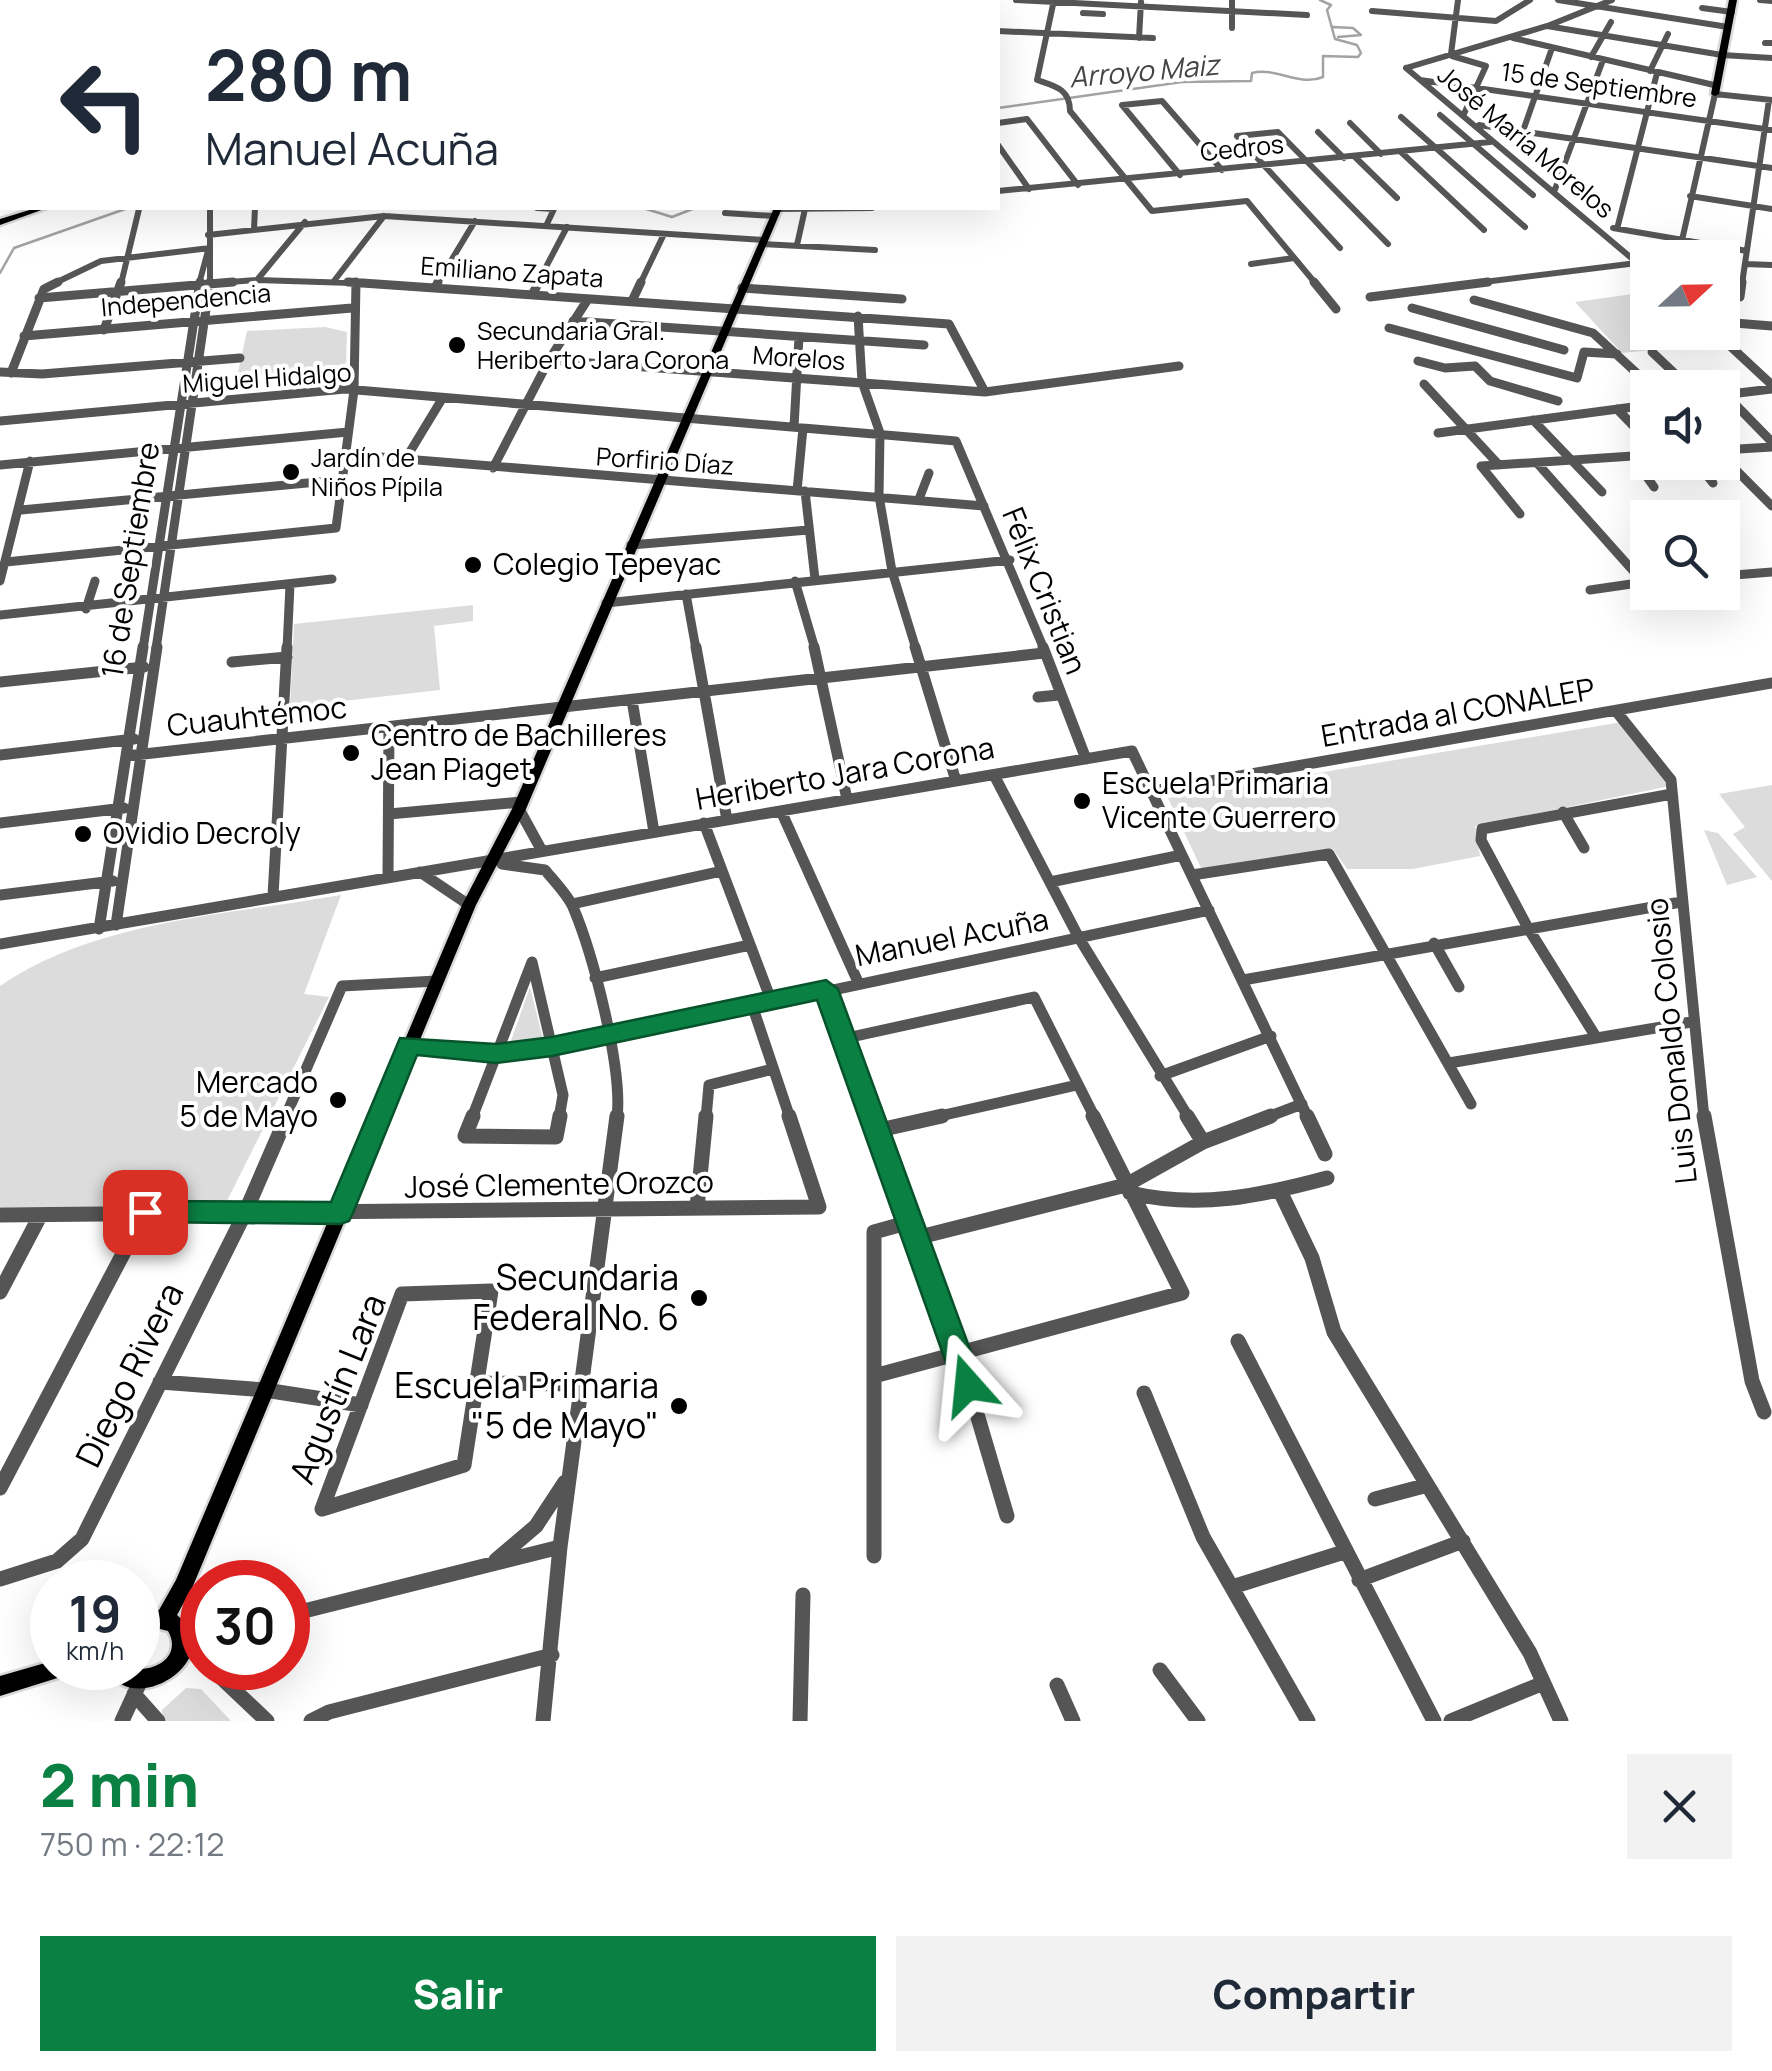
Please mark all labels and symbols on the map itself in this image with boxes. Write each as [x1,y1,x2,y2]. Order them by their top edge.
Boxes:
water label: Arroyo Maiz [1067,44,1224,95]
street label: 15 de Septiembre [1499,53,1699,116]
street label: José María Morelos [1431,57,1622,226]
street label: Cedros [1198,126,1285,169]
north arrow [1630,240,1740,350]
street label: Emiliano Zapata [419,248,605,295]
street label: Independencia [100,275,272,324]
place label: Secundaria Gral. Heriberto Jara Corona [477,313,729,377]
marker: Secundaria Gral. Heriberto Jara Corona [446,334,468,356]
street label: Morelos [752,337,847,378]
street label: Miguel Hidalgo [181,354,352,401]
street label: Porfirio Díaz [595,438,735,483]
street label: 16 de Septiembre [91,439,168,681]
place label: Jardín de Niños Pípila [311,440,443,504]
marker: Jardín de Niños Pípila [280,461,302,483]
street label: Félix Cristian [993,501,1097,680]
place label: Colegio Tepeyac [493,543,721,584]
marker: Colegio Tepeyac [462,554,484,576]
street label: Entrada al CONALEP [1318,667,1598,756]
street label: Cuauhtémoc [165,686,349,745]
place label: Centro de Bachilleres Jean Piaget [371,714,667,789]
street label: Heriberto Jara Corona [692,726,997,819]
marker: Centro de Bachilleres Jean Piaget [340,742,362,764]
place label: Escuela Primaria Vicente Guerrero [1102,762,1336,837]
marker: Escuela Primaria Vicente Guerrero [1071,790,1093,812]
place label: Ovidio Decroly [103,812,301,853]
marker: Ovidio Decroly [72,823,94,845]
street label: Luis Donaldo Colosio [1635,896,1706,1186]
street label: Manuel Acuña [852,898,1052,975]
place label: Mercado 5 de Mayo [179,1061,318,1136]
marker: Mercado 5 de Mayo [327,1089,349,1111]
street label: José Clemente Orozco [404,1160,714,1207]
pin [103,1170,188,1255]
place label: Secundaria Federal No. 6 [472,1253,679,1341]
street label: Diego Rivera [64,1274,194,1475]
street label: Agustín Lara [277,1287,397,1491]
marker: Secundaria Federal No. 6 [688,1287,710,1309]
position arrow [916,1333,1020,1437]
place label: Escuela Primaria "5 de Mayo" [394,1361,659,1449]
marker: Escuela Primaria "5 de Mayo" [668,1395,690,1417]
speed limit sign: 30 [180,1560,310,1690]

